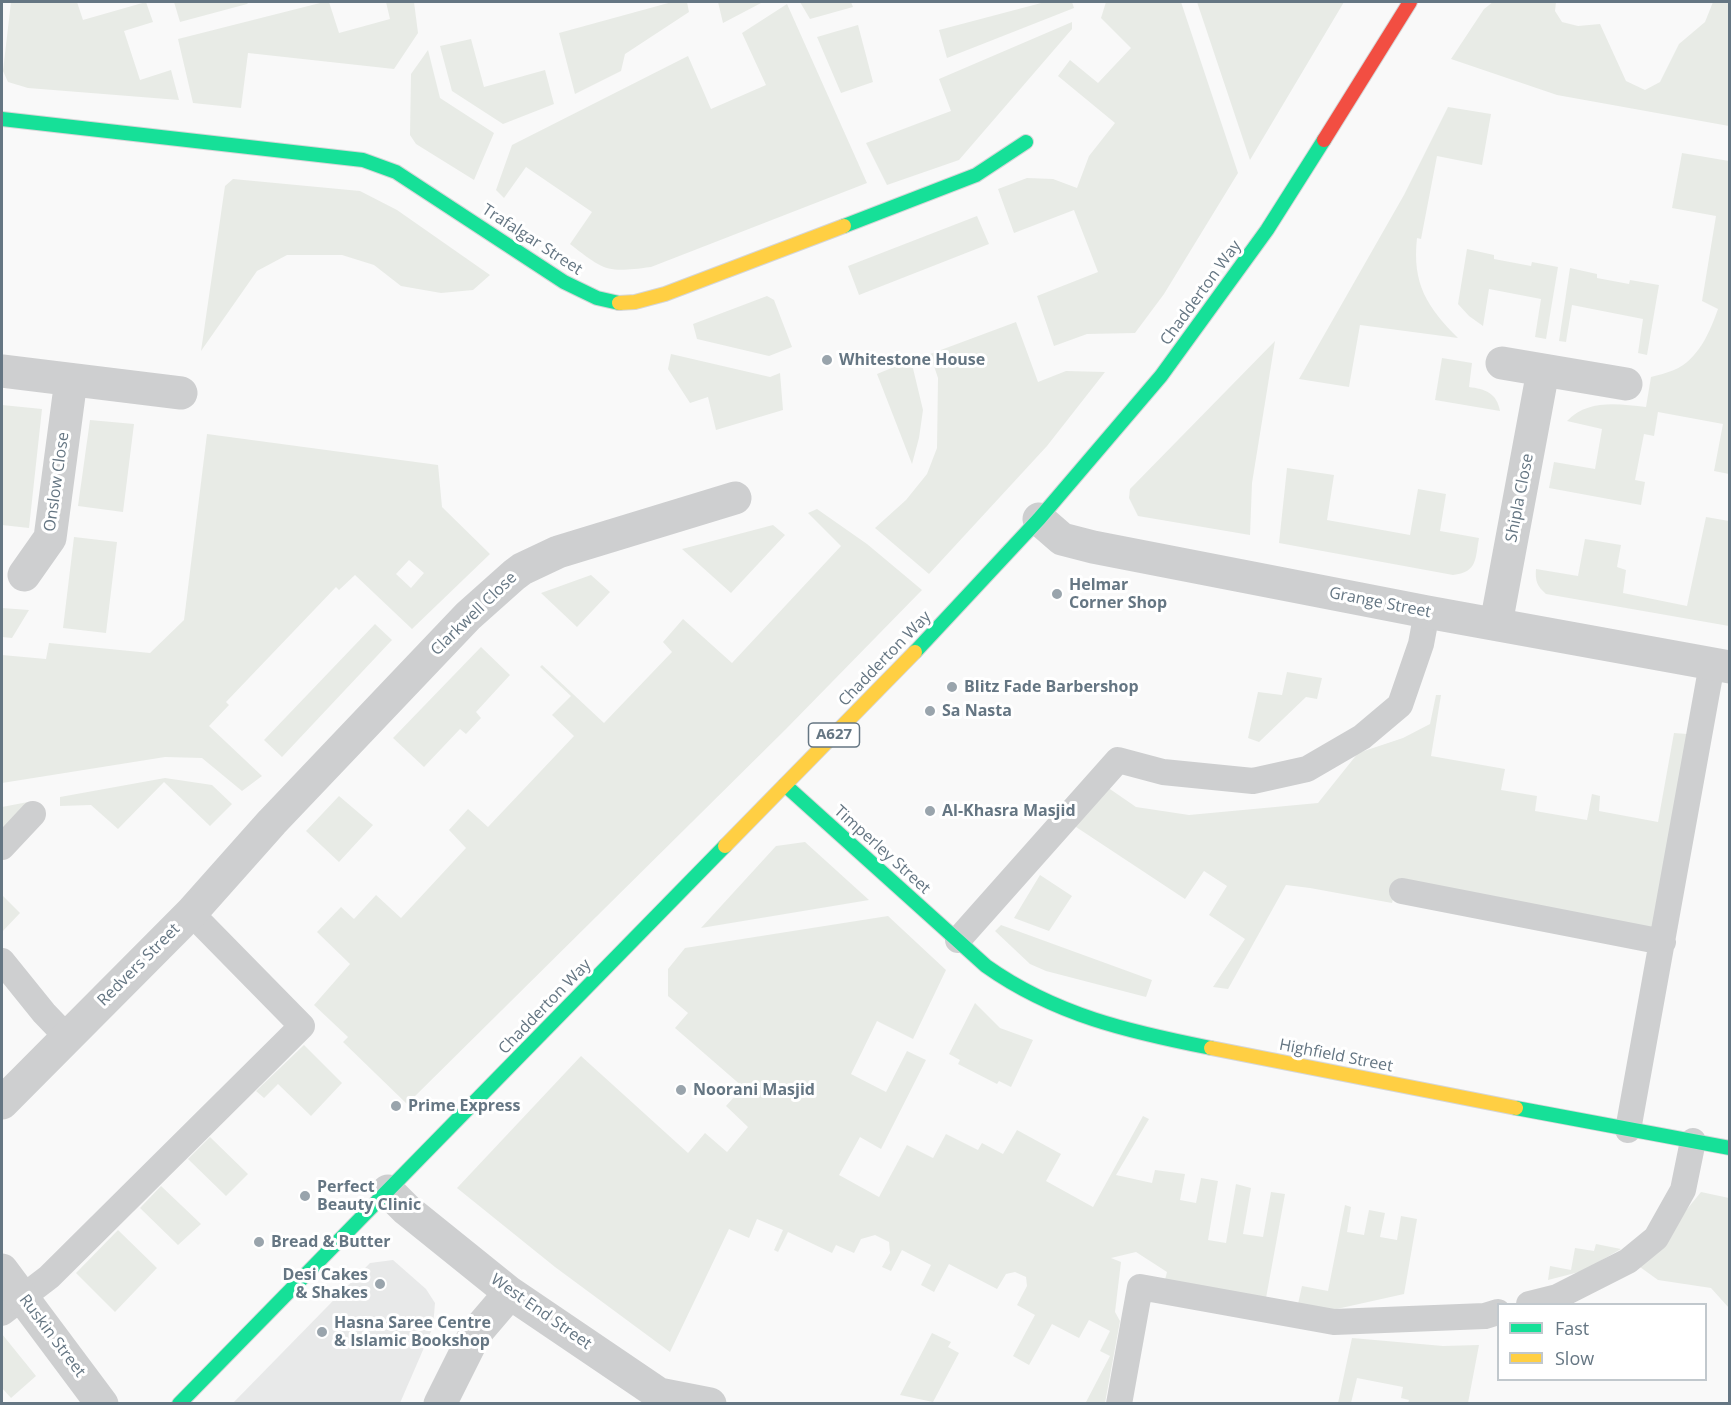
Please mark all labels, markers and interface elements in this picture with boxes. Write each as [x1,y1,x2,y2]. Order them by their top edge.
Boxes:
street label: Trafalgar Street [478,200,586,280]
street label: Chadderton Way [1157,237,1245,349]
place label: Whitestone House [839,350,985,370]
marker: Whitestone House [820,353,834,367]
street label: Onslow Close [41,431,73,533]
street label: Shipla Close [1502,452,1538,544]
street label: Clarkwell Close [427,568,521,660]
place label: Helmar Corner Shop [1069,575,1167,613]
street label: Grange Street [1327,584,1433,622]
marker: Helmar Corner Shop [1050,587,1064,601]
street label: Chadderton Way [835,607,935,711]
place label: Blitz Fade Barbershop [964,677,1139,697]
marker: Blitz Fade Barbershop [945,680,959,694]
place label: Sa Nasta [942,701,1012,721]
marker: Sa Nasta [923,704,937,718]
road number: A627 [808,723,860,747]
place label: Al-Khasra Masjid [942,801,1076,821]
street label: Timperley Street [830,802,934,898]
marker: Al-Khasra Masjid [923,804,937,818]
street label: Redvers Street [94,920,184,1010]
street label: Chadderton Way [495,955,595,1059]
street label: Highfield Street [1278,1036,1394,1076]
place label: Noorani Masjid [693,1080,815,1100]
marker: Noorani Masjid [674,1083,688,1097]
place label: Prime Express [408,1096,520,1116]
marker: Prime Express [389,1099,403,1113]
place label: Perfect Beauty Clinic [317,1177,421,1215]
marker: Perfect Beauty Clinic [298,1189,312,1203]
place label: Bread & Butter [271,1232,390,1252]
marker: Bread & Butter [252,1235,266,1249]
place label: Desi Cakes & Shakes [283,1265,368,1303]
street label: West End Street [487,1270,595,1354]
marker: Desi Cakes & Shakes [373,1277,387,1291]
street label: Ruskin Street [15,1291,89,1381]
legend [1497,1303,1707,1381]
place label: Hasna Saree Centre & Islamic Bookshop [334,1313,491,1351]
text: Fast [1555,1316,1589,1340]
marker: Hasna Saree Centre & Islamic Bookshop [315,1325,329,1339]
text: Slow [1555,1346,1594,1370]

